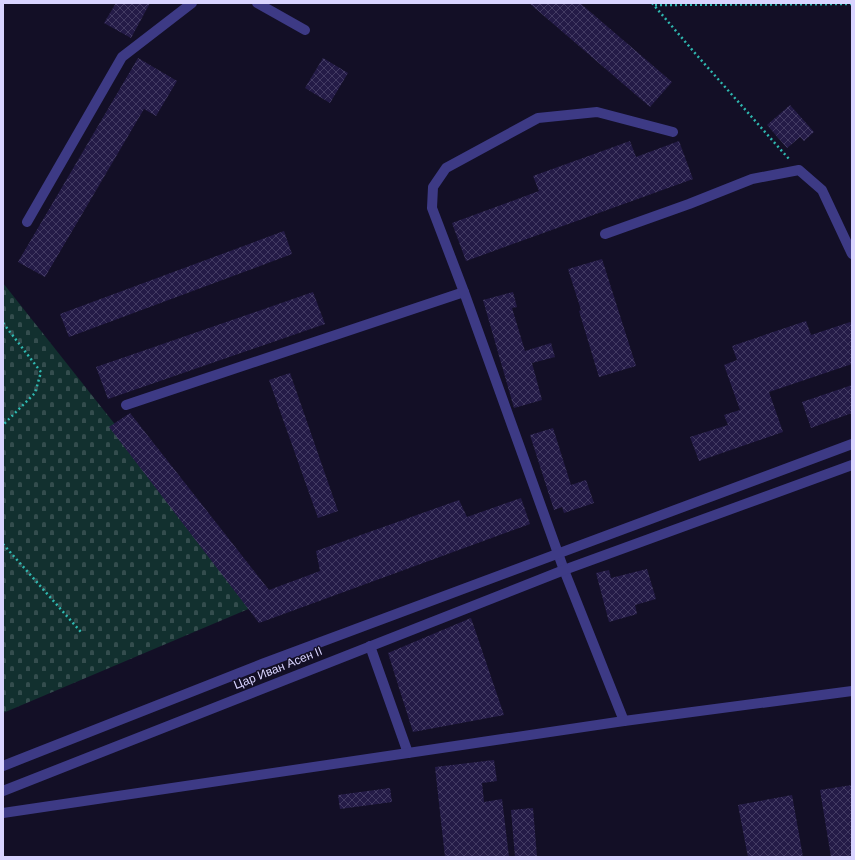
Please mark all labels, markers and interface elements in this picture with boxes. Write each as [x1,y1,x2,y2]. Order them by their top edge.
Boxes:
street label: Цар Иван Асен II [232,644,324,692]

